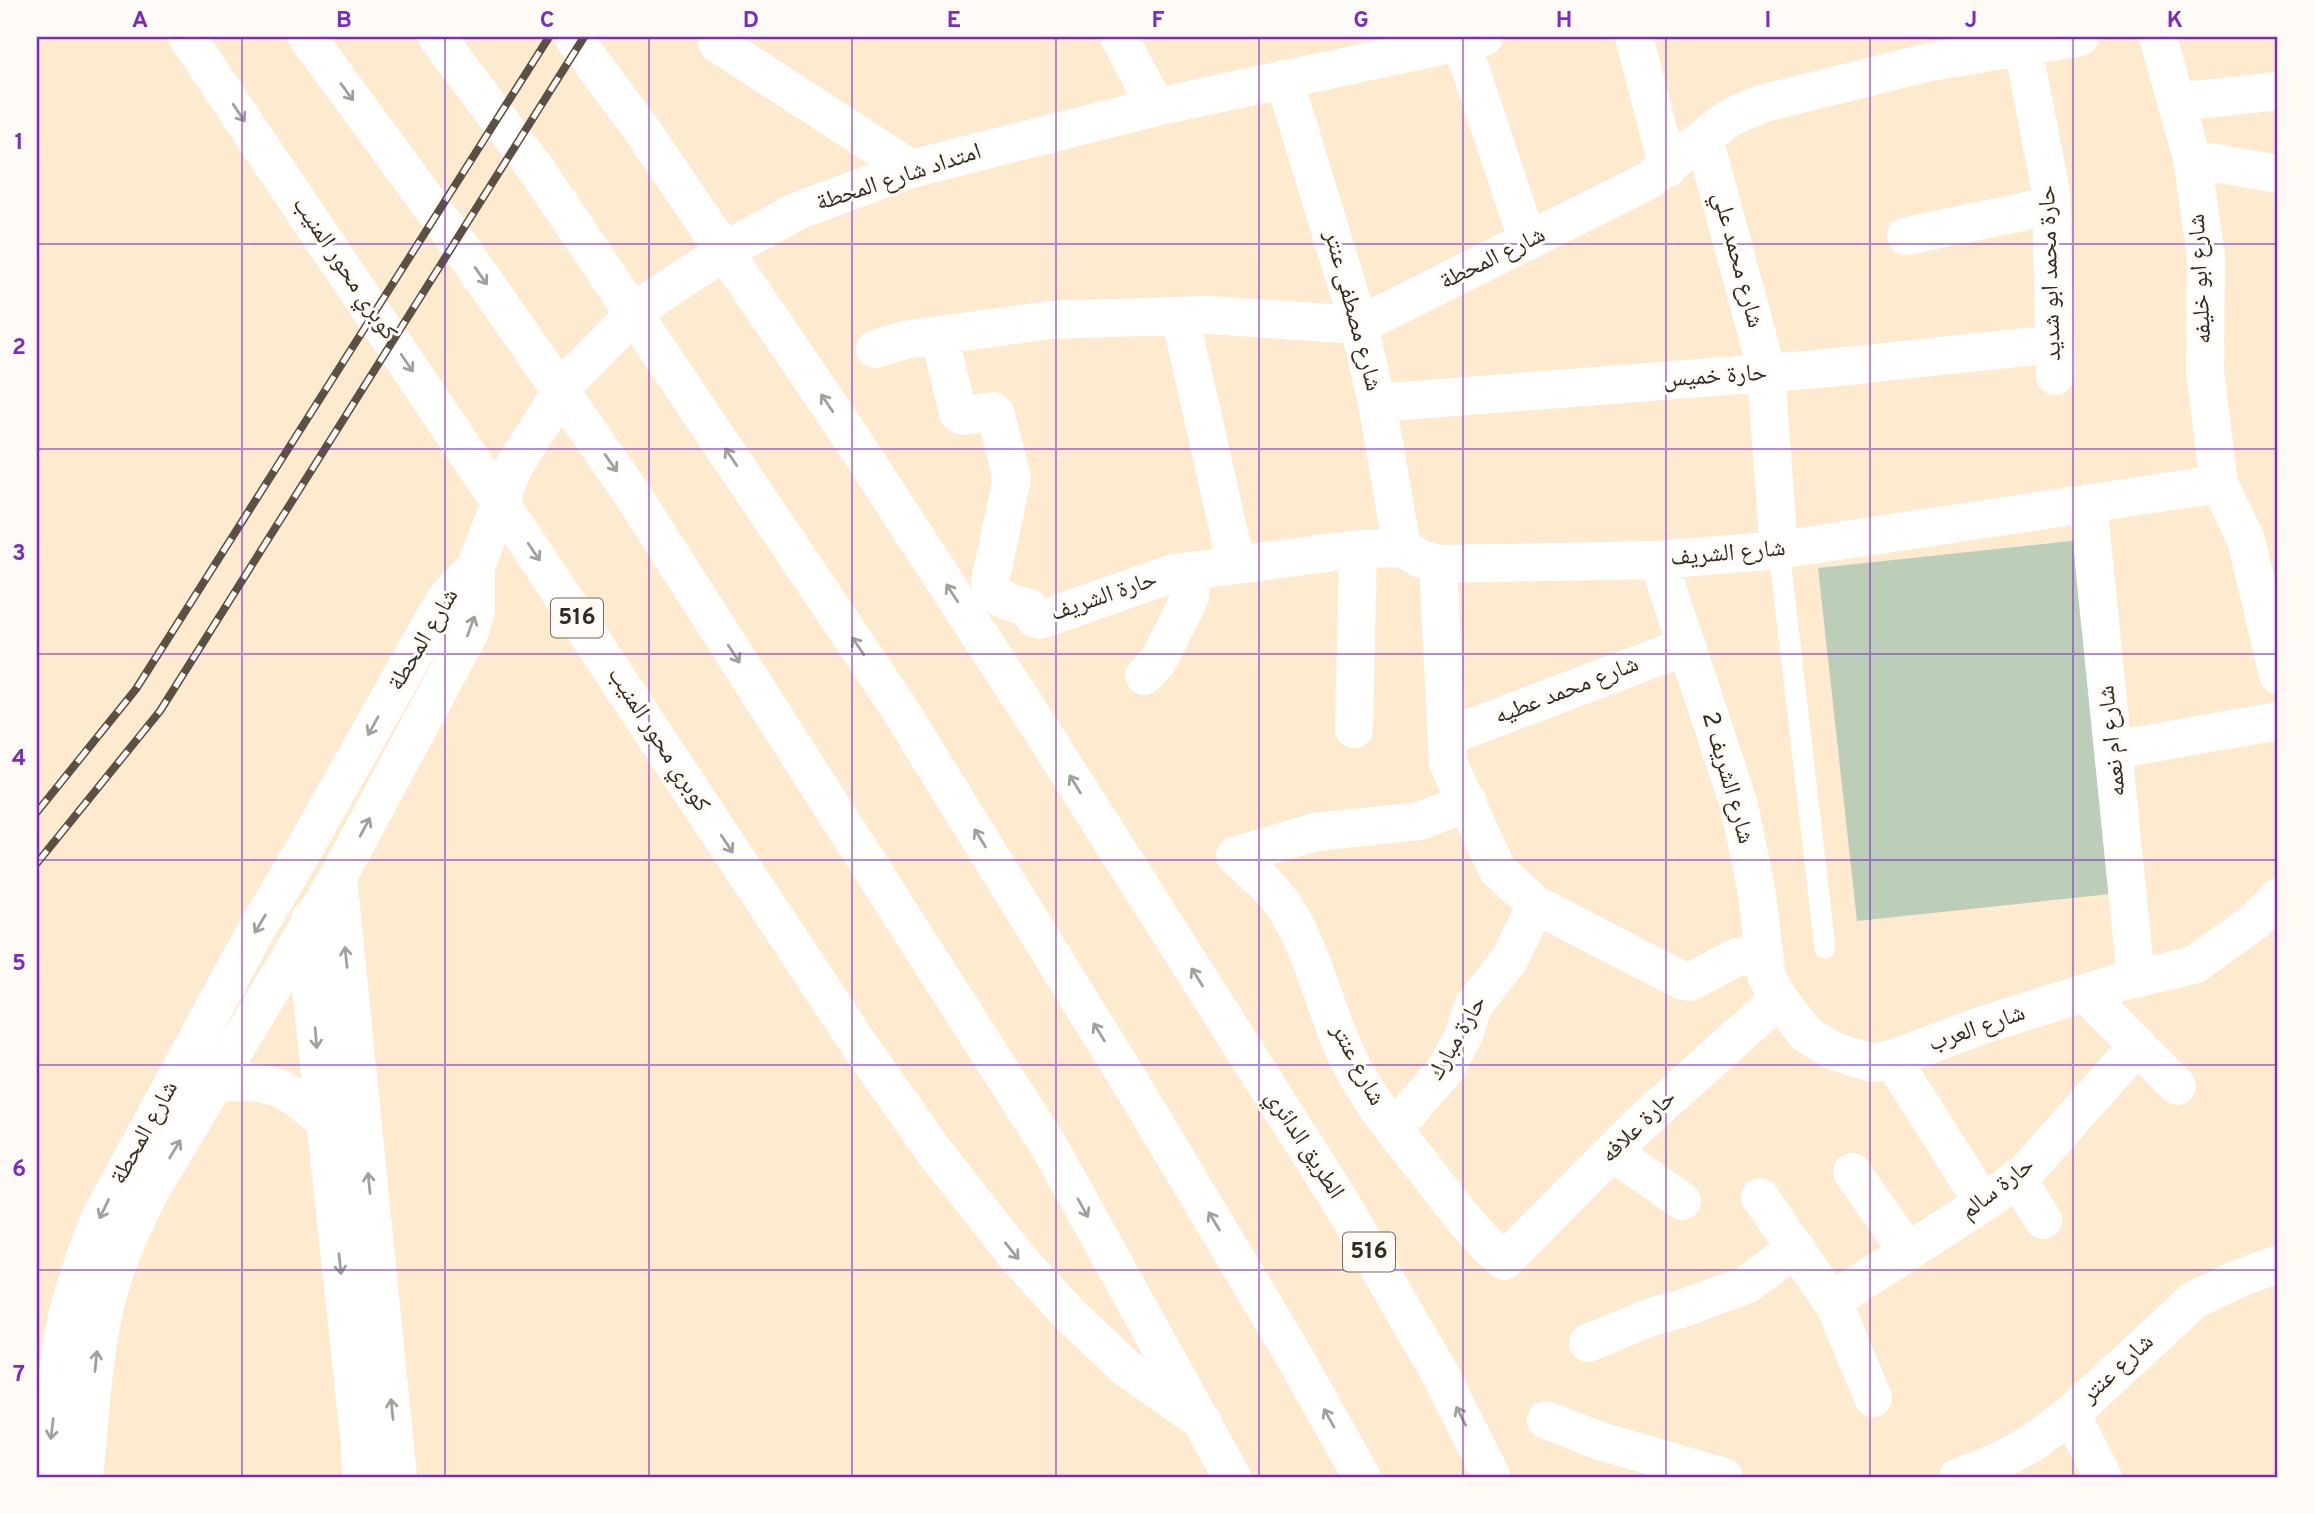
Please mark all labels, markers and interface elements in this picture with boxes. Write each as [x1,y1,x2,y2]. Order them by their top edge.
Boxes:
text: A [132,7,148,36]
text: B [336,7,352,36]
text: C [540,7,554,36]
text: D [743,7,759,36]
text: E [947,7,961,36]
text: F [1151,7,1165,36]
text: G [1353,7,1369,36]
text: H [1556,7,1572,36]
text: I [1765,7,1771,36]
text: J [1965,7,1977,36]
text: K [2167,7,2183,36]
one-way arrow [340,82,355,101]
one-way arrow [232,103,246,122]
text: 1 [14,129,24,158]
street label: امتداد شارع المحطة [813,137,985,219]
street label: حارة محمد ابو شديد [2033,185,2069,361]
street label: شارع محمد علي [1702,189,1770,332]
street label: كوبري محور المنيب [283,191,403,348]
street label: شارع ابو خليفه [2183,213,2219,345]
street label: شارع المحطة [1435,221,1551,297]
street label: شارع مصطفى عنتر [1316,227,1388,395]
one-way arrow [474,266,488,285]
text: 2 [12,334,26,363]
one-way arrow [400,353,414,372]
street label: حارة خميس [1662,358,1768,396]
one-way arrow [820,394,834,413]
one-way arrow [724,448,738,467]
one-way arrow [603,453,618,472]
street label: شارع الشريف [1669,534,1787,574]
text: 3 [12,540,26,569]
one-way arrow [527,542,541,561]
street label: حارة الشريف [1047,565,1161,629]
street label: شارع المحطة [382,583,466,697]
one-way arrow [945,584,959,604]
road number: 516 [551,598,603,638]
one-way arrow [466,615,478,637]
one-way arrow [850,637,865,656]
one-way arrow [727,644,742,663]
street label: شارع محمد عطيه [1491,650,1643,732]
street label: كوبري محور المنيب [598,662,716,819]
street label: شارع ام نعمه [2092,684,2134,798]
street label: شارع الشريف 2 [1694,709,1760,847]
one-way arrow [366,716,380,736]
text: 4 [12,745,26,774]
one-way arrow [1068,775,1082,795]
one-way arrow [358,817,372,838]
one-way arrow [972,829,986,849]
one-way arrow [720,834,734,853]
one-way arrow [253,913,267,933]
one-way arrow [339,946,352,968]
text: 5 [12,950,26,979]
one-way arrow [1189,967,1203,987]
street label: حارة مبارك [1422,990,1494,1086]
street label: شارع العرب [1925,999,2029,1059]
street label: شارع عنتر [1322,1018,1391,1111]
one-way arrow [1092,1022,1106,1042]
one-way arrow [310,1026,323,1049]
street label: شارع المحطة [104,1076,186,1190]
street label: حارة علافه [1595,1084,1683,1170]
street label: الطريق الدائري [1256,1085,1350,1206]
one-way arrow [168,1140,182,1160]
street label: حارة سالم [1955,1151,2041,1227]
text: 6 [12,1156,26,1185]
one-way arrow [362,1172,375,1195]
one-way arrow [1076,1197,1090,1217]
one-way arrow [97,1198,110,1219]
one-way arrow [1207,1212,1221,1232]
road number: 516 [1343,1232,1395,1272]
one-way arrow [1005,1241,1020,1259]
one-way arrow [334,1252,347,1275]
street label: شارع عنتر [2075,1328,2161,1411]
one-way arrow [89,1350,102,1372]
text: 7 [13,1361,25,1390]
one-way arrow [385,1398,398,1421]
one-way arrow [1454,1407,1468,1427]
one-way arrow [1322,1408,1336,1428]
one-way arrow [45,1417,58,1440]

